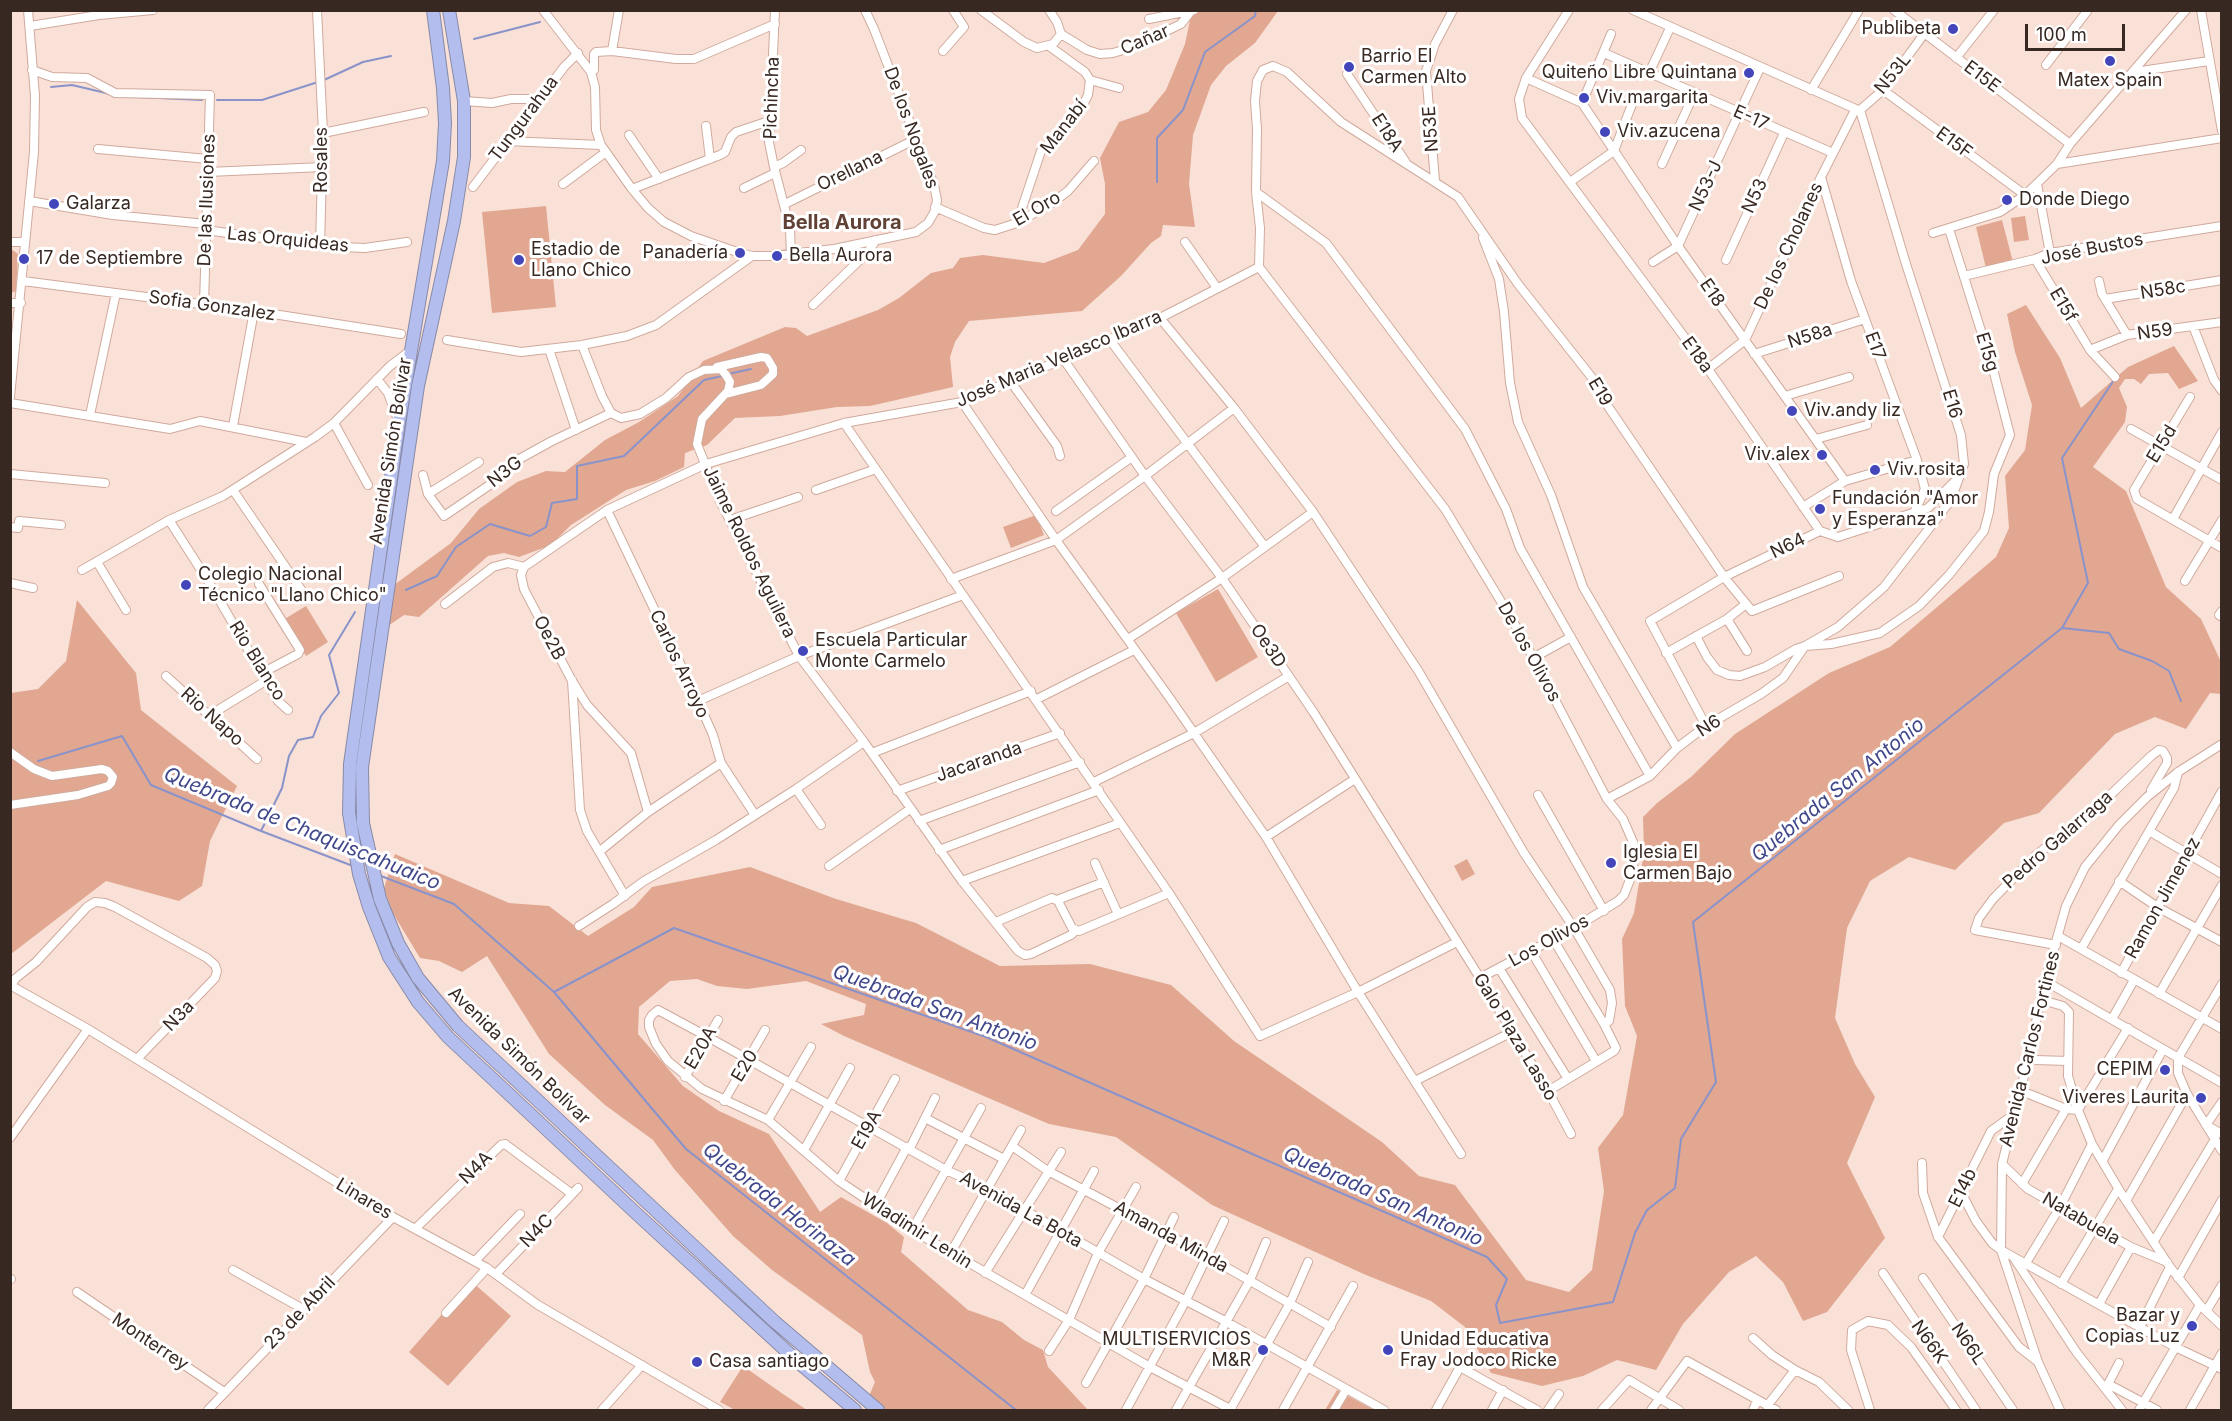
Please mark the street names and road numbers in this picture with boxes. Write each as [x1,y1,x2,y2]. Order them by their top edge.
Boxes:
street label: Cañar [1117,20,1173,60]
street label: N53L [1870,49,1916,99]
street label: Pichincha [760,56,784,140]
street label: E15E [1960,56,2004,98]
street label: De los Nogales [879,64,943,192]
street label: Tungurahua [485,72,563,166]
street label: Manabí [1036,96,1092,158]
street label: E-17 [1730,101,1772,135]
street label: N53E [1419,105,1443,153]
street label: E18A [1367,110,1407,156]
street label: E15F [1932,123,1976,163]
street label: Rosales [311,127,333,193]
street label: De las Ilusiones [194,133,220,267]
street label: Orellana [814,146,886,196]
street label: N53-J [1685,157,1727,215]
street label: N53 [1738,175,1772,217]
street label: De los Cholanes [1750,179,1828,313]
street label: El Oro [1009,187,1065,231]
street label: Las Orquideas [226,223,350,257]
street label: José Bustos [2039,228,2145,270]
street label: E18 [1695,275,1729,311]
street label: N58c [2139,276,2187,304]
street label: E15f [2045,284,2081,326]
street label: Sofia Gonzalez [147,286,277,326]
street label: José Maria Velasco Ibarra [953,306,1165,412]
street label: N58a [1785,319,1835,353]
street label: N59 [2136,319,2174,345]
street label: E17 [1860,329,1890,363]
street label: E15g [1971,330,2003,374]
street label: E18a [1677,333,1717,377]
street label: Avenida Simón Bolívar [366,356,416,546]
street label: E19 [1583,374,1617,410]
street label: E16 [1937,387,1967,421]
street label: E15d [2142,421,2182,467]
street label: N3G [483,452,527,492]
street label: Jaime Roldos Aguilera [698,462,800,642]
street label: N64 [1767,528,1809,564]
street label: De los Olivos [1493,598,1565,706]
street label: Carlos Arroyo [644,606,714,722]
street label: Oe2B [528,612,570,664]
street label: Rio Blanco [224,617,290,705]
street label: Oe3D [1246,620,1290,672]
street label: Rio Napo [176,683,248,751]
street label: N6 [1693,710,1725,742]
street label: Jacaranda [933,737,1025,787]
street label: Pedro Galarraga [1999,786,2117,894]
street label: Ramon Jimenez [2121,833,2205,963]
street label: Los Olivos [1505,910,1593,972]
street label: Avenida Carlos Fortines [1995,949,2065,1149]
street label: Galo Plaza Lasso [1468,969,1562,1105]
street label: Avenida Simón Bolívar [444,983,594,1129]
street label: N3a [159,996,199,1036]
street label: E20A [680,1023,722,1073]
street label: E20 [727,1046,763,1086]
street label: E19A [847,1107,887,1153]
street label: N4A [455,1147,497,1189]
street label: E14b [1944,1165,1982,1211]
street label: Avenida La Bota [956,1167,1086,1253]
street label: Linares [332,1174,396,1224]
street label: Wladimir Lenin [858,1188,976,1274]
street label: Natabuela [2038,1188,2124,1250]
street label: Amanda Minda [1110,1197,1232,1277]
street label: N4C [516,1210,558,1252]
street label: 23 de Abril [260,1272,340,1354]
street label: Monterrey [108,1309,192,1375]
street label: N66K [1906,1316,1952,1368]
street label: N66L [1946,1319,1990,1369]

